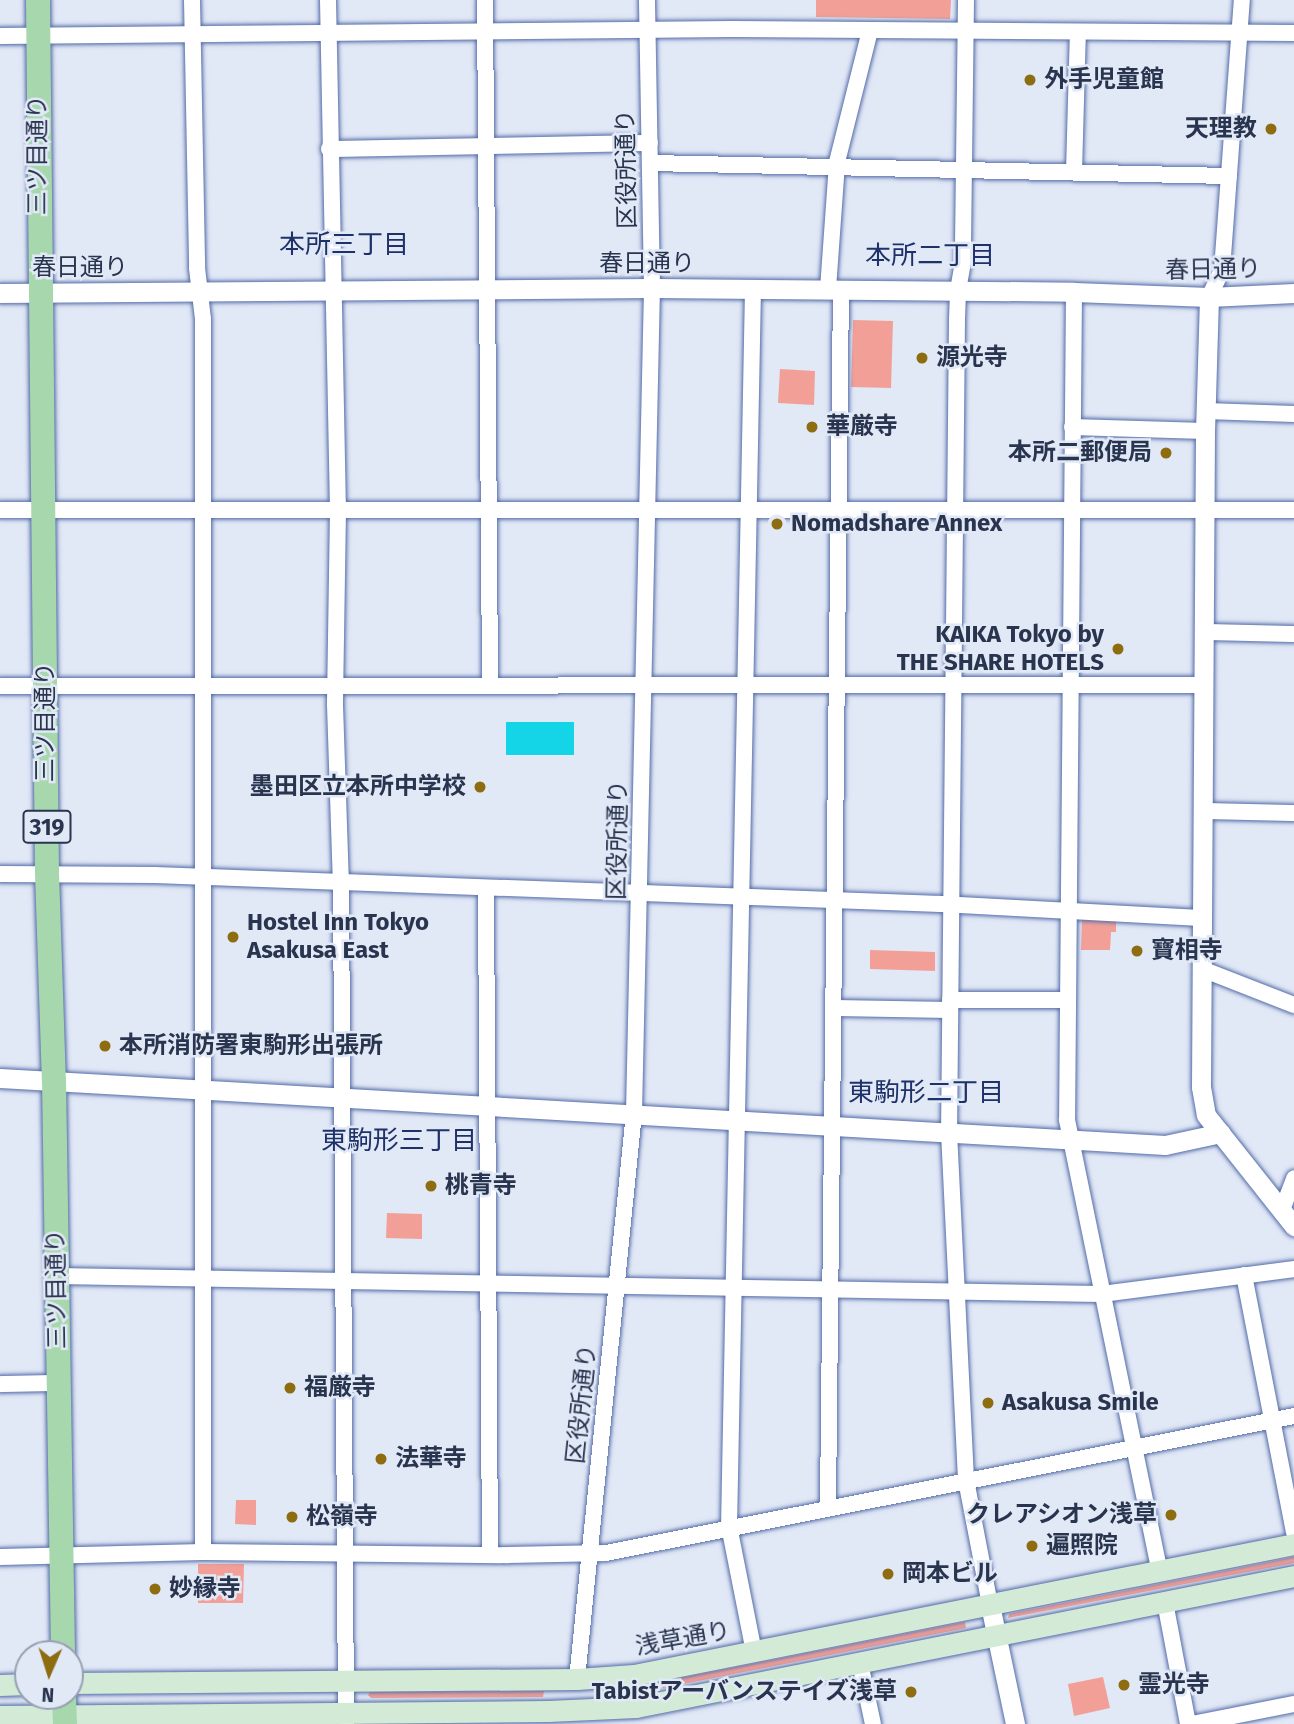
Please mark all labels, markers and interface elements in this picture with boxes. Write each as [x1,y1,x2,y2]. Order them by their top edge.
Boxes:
place label: 外手児童館 [1044,66,1164,94]
marker: 外手児童館 [1022,72,1038,88]
street label: 三ツ目通り [24,95,52,215]
street label: 区役所通り [612,109,642,229]
place label: 天理教 [1185,115,1257,143]
marker: 天理教 [1263,121,1279,137]
district label: 本所三丁目 [279,229,409,261]
district label: 本所二丁目 [865,240,995,272]
street label: 春日通り [599,250,695,278]
street label: 春日通り [32,254,128,282]
street label: 春日通り [1165,255,1261,285]
place label: 源光寺 [936,344,1008,372]
marker: 源光寺 [914,350,930,366]
place label: 華厳寺 [826,413,898,441]
marker: 華厳寺 [804,419,820,435]
place label: 本所二郵便局 [1008,439,1152,467]
marker: 本所二郵便局 [1158,445,1174,461]
place label: Nomadshare Annex [791,510,1002,538]
marker: Nomadshare Annex [769,516,785,532]
place label: KAIKA Tokyo by THE SHARE HOTELS [897,621,1104,677]
marker: KAIKA Tokyo by THE SHARE HOTELS [1110,641,1126,657]
street label: 三ツ目通り [32,662,60,782]
place label: 墨田区立本所中学校 [250,773,466,801]
marker: 墨田区立本所中学校 [472,779,488,795]
street label: 区役所通り [603,780,633,900]
road number: 319 [21,807,73,846]
place label: Hostel Inn Tokyo Asakusa East [247,909,429,965]
marker: Hostel Inn Tokyo Asakusa East [225,929,241,945]
place label: 寶相寺 [1151,937,1223,965]
marker: 寶相寺 [1129,943,1145,959]
place label: 本所消防署東駒形出張所 [119,1032,383,1060]
marker: 本所消防署東駒形出張所 [97,1038,113,1054]
district label: 東駒形二丁目 [848,1077,1004,1109]
district label: 東駒形三丁目 [321,1125,477,1157]
place label: 桃青寺 [445,1172,517,1200]
marker: 桃青寺 [423,1178,439,1194]
street label: 三ツ目通り [42,1229,72,1349]
street label: 区役所通り [561,1343,603,1465]
place label: 福厳寺 [304,1374,376,1402]
marker: 福厳寺 [282,1380,298,1396]
place label: Asakusa Smile [1002,1389,1159,1417]
marker: Asakusa Smile [980,1395,996,1411]
place label: 法華寺 [395,1445,467,1473]
marker: 法華寺 [373,1451,389,1467]
place label: クレアシオン浅草 [965,1501,1157,1529]
place label: 松嶺寺 [306,1503,378,1531]
marker: クレアシオン浅草 [1163,1507,1179,1523]
marker: 松嶺寺 [284,1509,300,1525]
place label: 遍照院 [1046,1532,1118,1560]
marker: 遍照院 [1024,1538,1040,1554]
place label: 岡本ビル [902,1560,998,1588]
marker: 岡本ビル [880,1566,896,1582]
place label: 妙縁寺 [169,1575,241,1603]
marker: 妙縁寺 [147,1581,163,1597]
street label: 浅草通り [633,1616,733,1662]
north arrow [14,1640,84,1710]
place label: 霊光寺 [1138,1671,1210,1699]
marker: 霊光寺 [1116,1677,1132,1693]
place label: Tabistアーバンステイズ浅草 [592,1678,897,1706]
text: N [41,1683,55,1706]
marker: Tabistアーバンステイズ浅草 [903,1684,919,1700]

